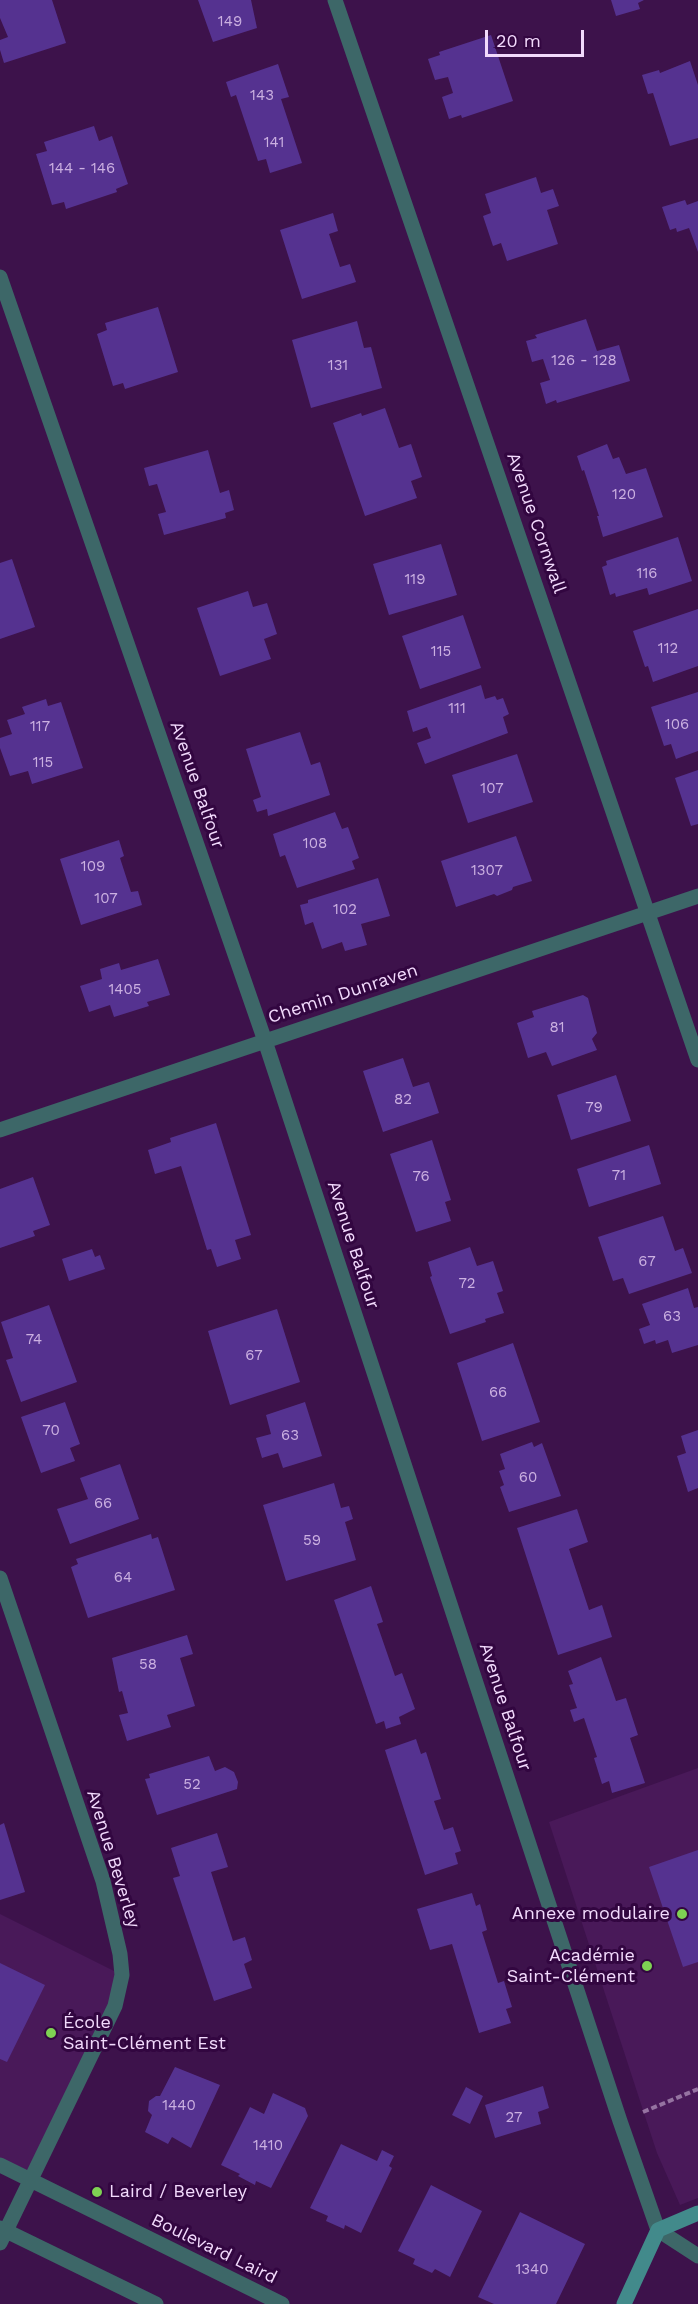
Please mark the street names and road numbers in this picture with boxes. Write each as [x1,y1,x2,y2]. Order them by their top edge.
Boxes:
street label: Avenue Cornwall [502,450,570,596]
street label: Avenue Balfour [165,718,229,852]
street label: Chemin Dunraven [265,960,421,1028]
street label: Avenue Balfour [322,1178,384,1312]
street label: Avenue Balfour [474,1640,536,1774]
street label: Avenue Beverley [82,1787,144,1931]
street label: Boulevard Laird [148,2209,280,2289]

